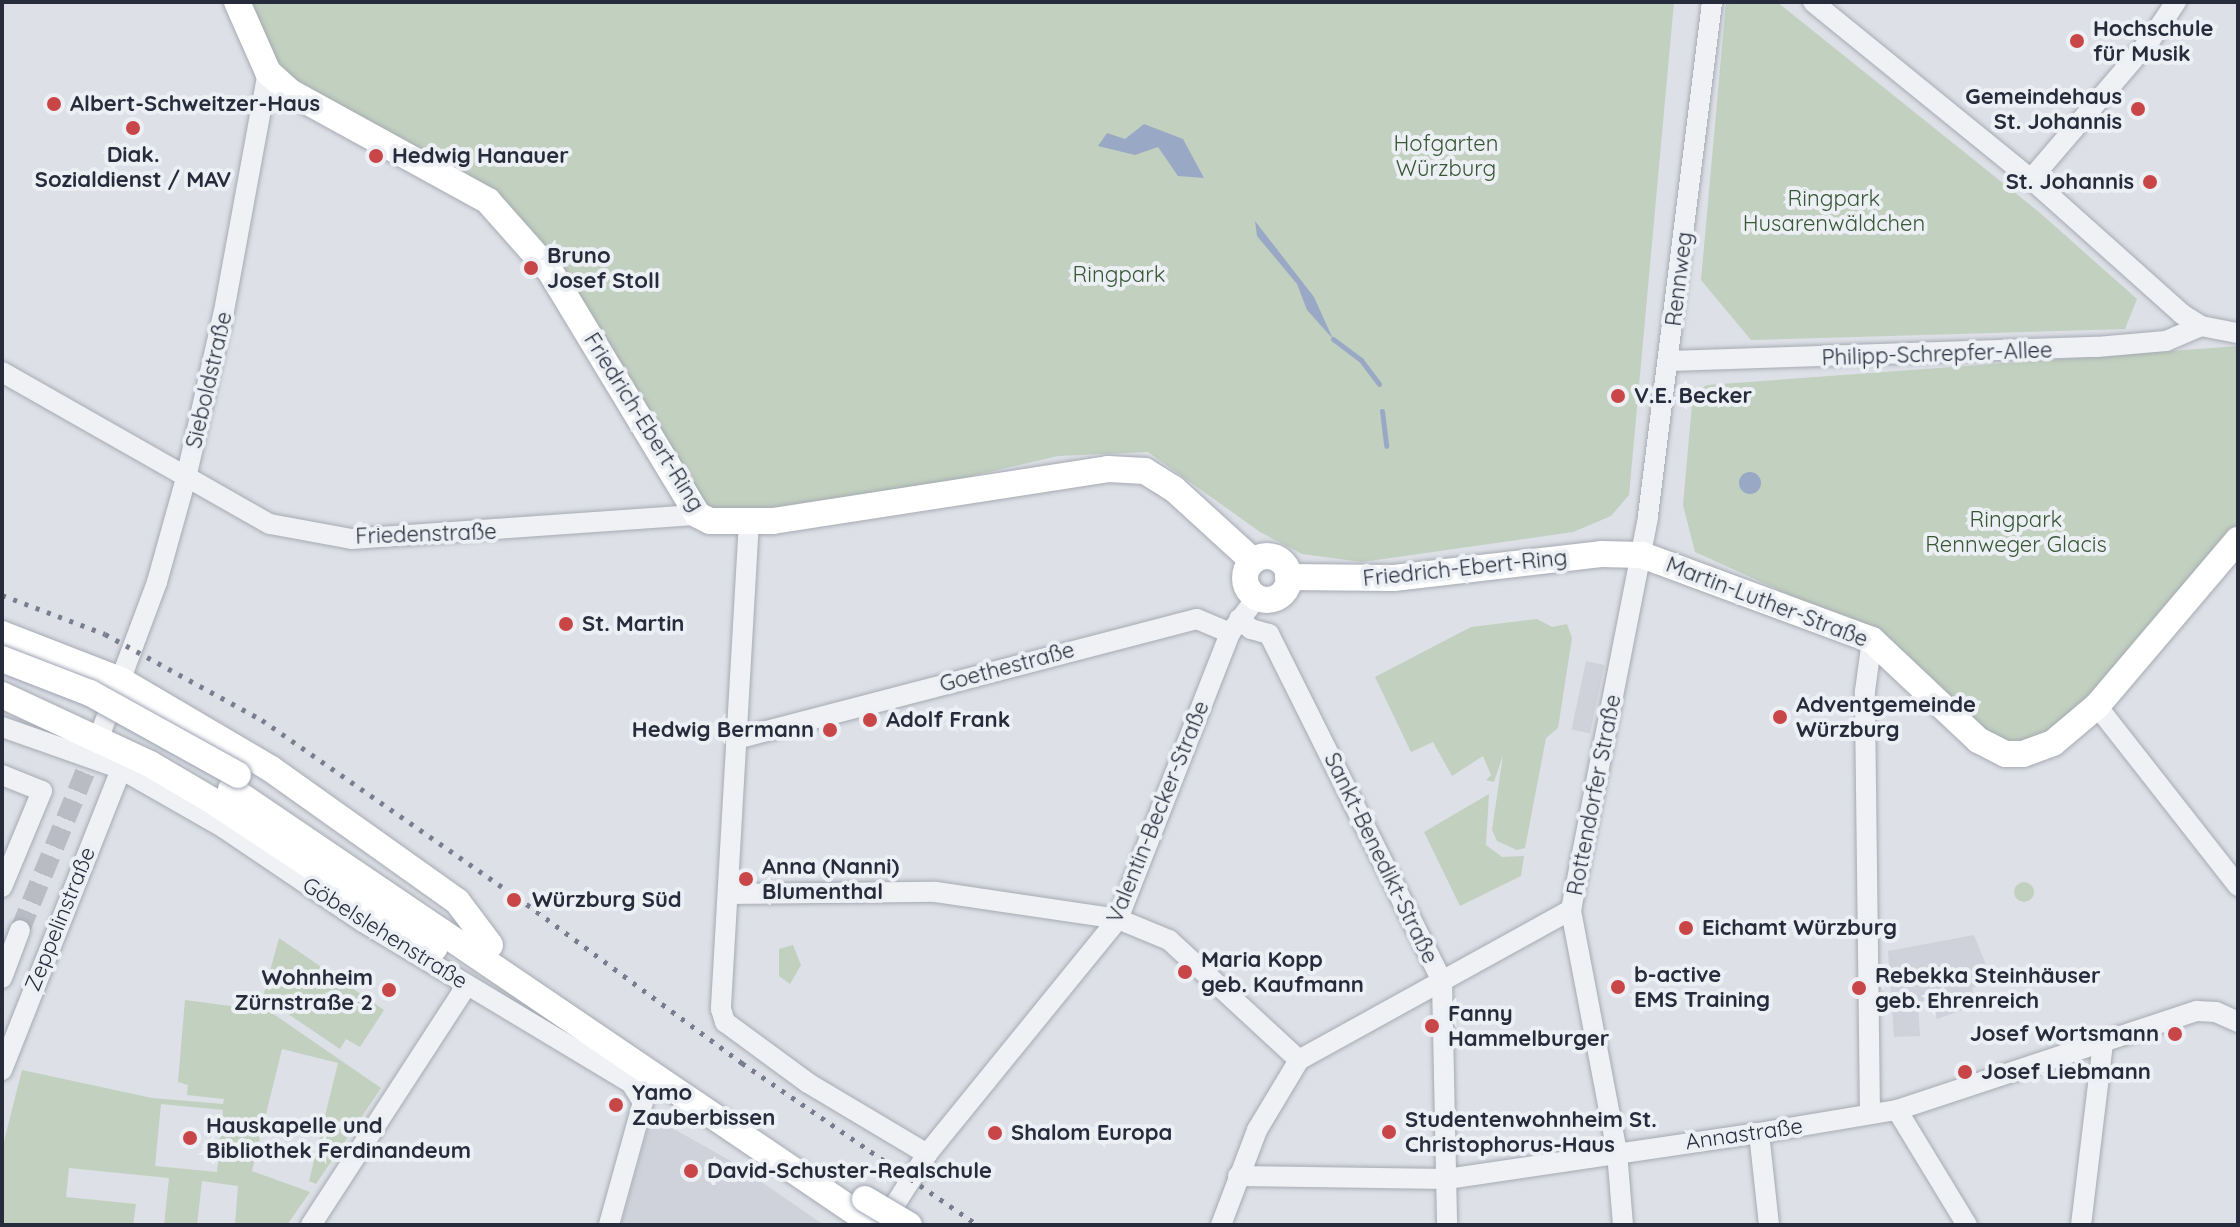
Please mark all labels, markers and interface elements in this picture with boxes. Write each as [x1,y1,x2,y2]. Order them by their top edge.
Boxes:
place label: Hochschule für Musik [2093,15,2213,66]
marker: Hochschule für Musik [2068,32,2086,50]
place label: Gemeindehaus St. Johannis [1965,83,2122,134]
place label: Albert-Schweitzer-Haus [70,91,320,117]
marker: Albert-Schweitzer-Haus [45,95,63,113]
marker: Gemeindehaus St. Johannis [2129,100,2147,118]
marker: Diak. Sozialdienst / MAV [124,119,142,137]
park label: Hofgarten Würzburg [1394,130,1498,182]
place label: Diak. Sozialdienst / MAV [35,141,231,192]
place label: Hedwig Hanauer [392,143,569,169]
marker: Hedwig Hanauer [367,147,385,165]
place label: St. Johannis [2006,169,2134,195]
marker: St. Johannis [2141,173,2159,191]
park label: Ringpark Husarenwäldchen [1743,185,1925,236]
street label: Rennweg [1660,230,1698,328]
place label: Bruno Josef Stoll [547,242,660,294]
marker: Bruno Josef Stoll [522,259,540,277]
park label: Ringpark [1073,262,1165,288]
street label: Sieboldstraße [180,309,238,451]
street label: Friedrich-Ebert-Ring [578,328,710,516]
street label: Philipp-Schrepfer-Allee [1821,337,2053,371]
place label: V.E. Becker [1634,383,1752,409]
marker: V.E. Becker [1609,387,1627,405]
park label: Ringpark Rennweger Glacis [1925,506,2107,558]
street label: Friedenstraße [355,518,497,550]
street label: Friedrich-Ebert-Ring [1361,544,1569,592]
street label: Martin-Luther-Straße [1662,551,1872,653]
place label: St. Martin [582,611,684,637]
marker: St. Martin [557,615,575,633]
street label: Goethestraße [937,636,1077,698]
place label: Adventgemeinde Würzburg [1796,691,1976,742]
street label: Rottendorfer Straße [1562,692,1626,898]
street label: Valentin-Becker-Straße [1101,697,1215,927]
place label: Adolf Frank [886,707,1010,733]
marker: Adventgemeinde Würzburg [1771,708,1789,726]
marker: Adolf Frank [861,711,879,729]
place label: Hedwig Bermann [632,717,814,743]
marker: Hedwig Bermann [821,721,839,739]
street label: Sankt-Benedikt-Straße [1318,748,1444,968]
street label: Zeppelinstraße [19,843,101,995]
place label: Anna (Nanni) Blumenthal [762,853,899,904]
marker: Anna (Nanni) Blumenthal [737,870,755,888]
street label: Göbelslehenstraße [298,872,472,994]
place label: Würzburg Süd [532,887,682,913]
marker: Würzburg Süd [503,889,525,911]
place label: Eichamt Würzburg [1702,915,1897,941]
marker: Eichamt Würzburg [1677,919,1695,937]
place label: Maria Kopp geb. Kaufmann [1201,946,1364,998]
place label: b-active EMS Training [1634,961,1770,1012]
place label: Rebekka Steinhäuser geb. Ehrenreich [1875,962,2100,1014]
marker: Maria Kopp geb. Kaufmann [1176,963,1194,981]
place label: Wohnheim Zürnstraße 2 [234,964,373,1016]
marker: b-active EMS Training [1609,978,1627,996]
marker: Rebekka Steinhäuser geb. Ehrenreich [1850,979,1868,997]
marker: Wohnheim Zürnstraße 2 [380,981,398,999]
place label: Fanny Hammelburger [1448,1000,1609,1052]
marker: Fanny Hammelburger [1423,1017,1441,1035]
place label: Josef Wortsmann [1970,1021,2159,1047]
marker: Josef Wortsmann [2166,1025,2184,1043]
place label: Josef Liebmann [1981,1059,2151,1085]
marker: Josef Liebmann [1956,1063,1974,1081]
place label: Yamo Zauberbissen [632,1079,775,1130]
marker: Yamo Zauberbissen [607,1096,625,1114]
place label: Studentenwohnheim St. Christophorus-Haus [1405,1106,1657,1158]
place label: Hauskapelle und Bibliothek Ferdinandeum [206,1112,471,1164]
street label: Annastraße [1684,1113,1804,1155]
place label: Shalom Europa [1011,1120,1172,1146]
marker: Studentenwohnheim St. Christophorus-Haus [1380,1123,1398,1141]
marker: Shalom Europa [986,1124,1004,1142]
marker: Hauskapelle und Bibliothek Ferdinandeum [181,1129,199,1147]
place label: David-Schuster-Realschule [707,1158,992,1184]
marker: David-Schuster-Realschule [682,1162,700,1180]

